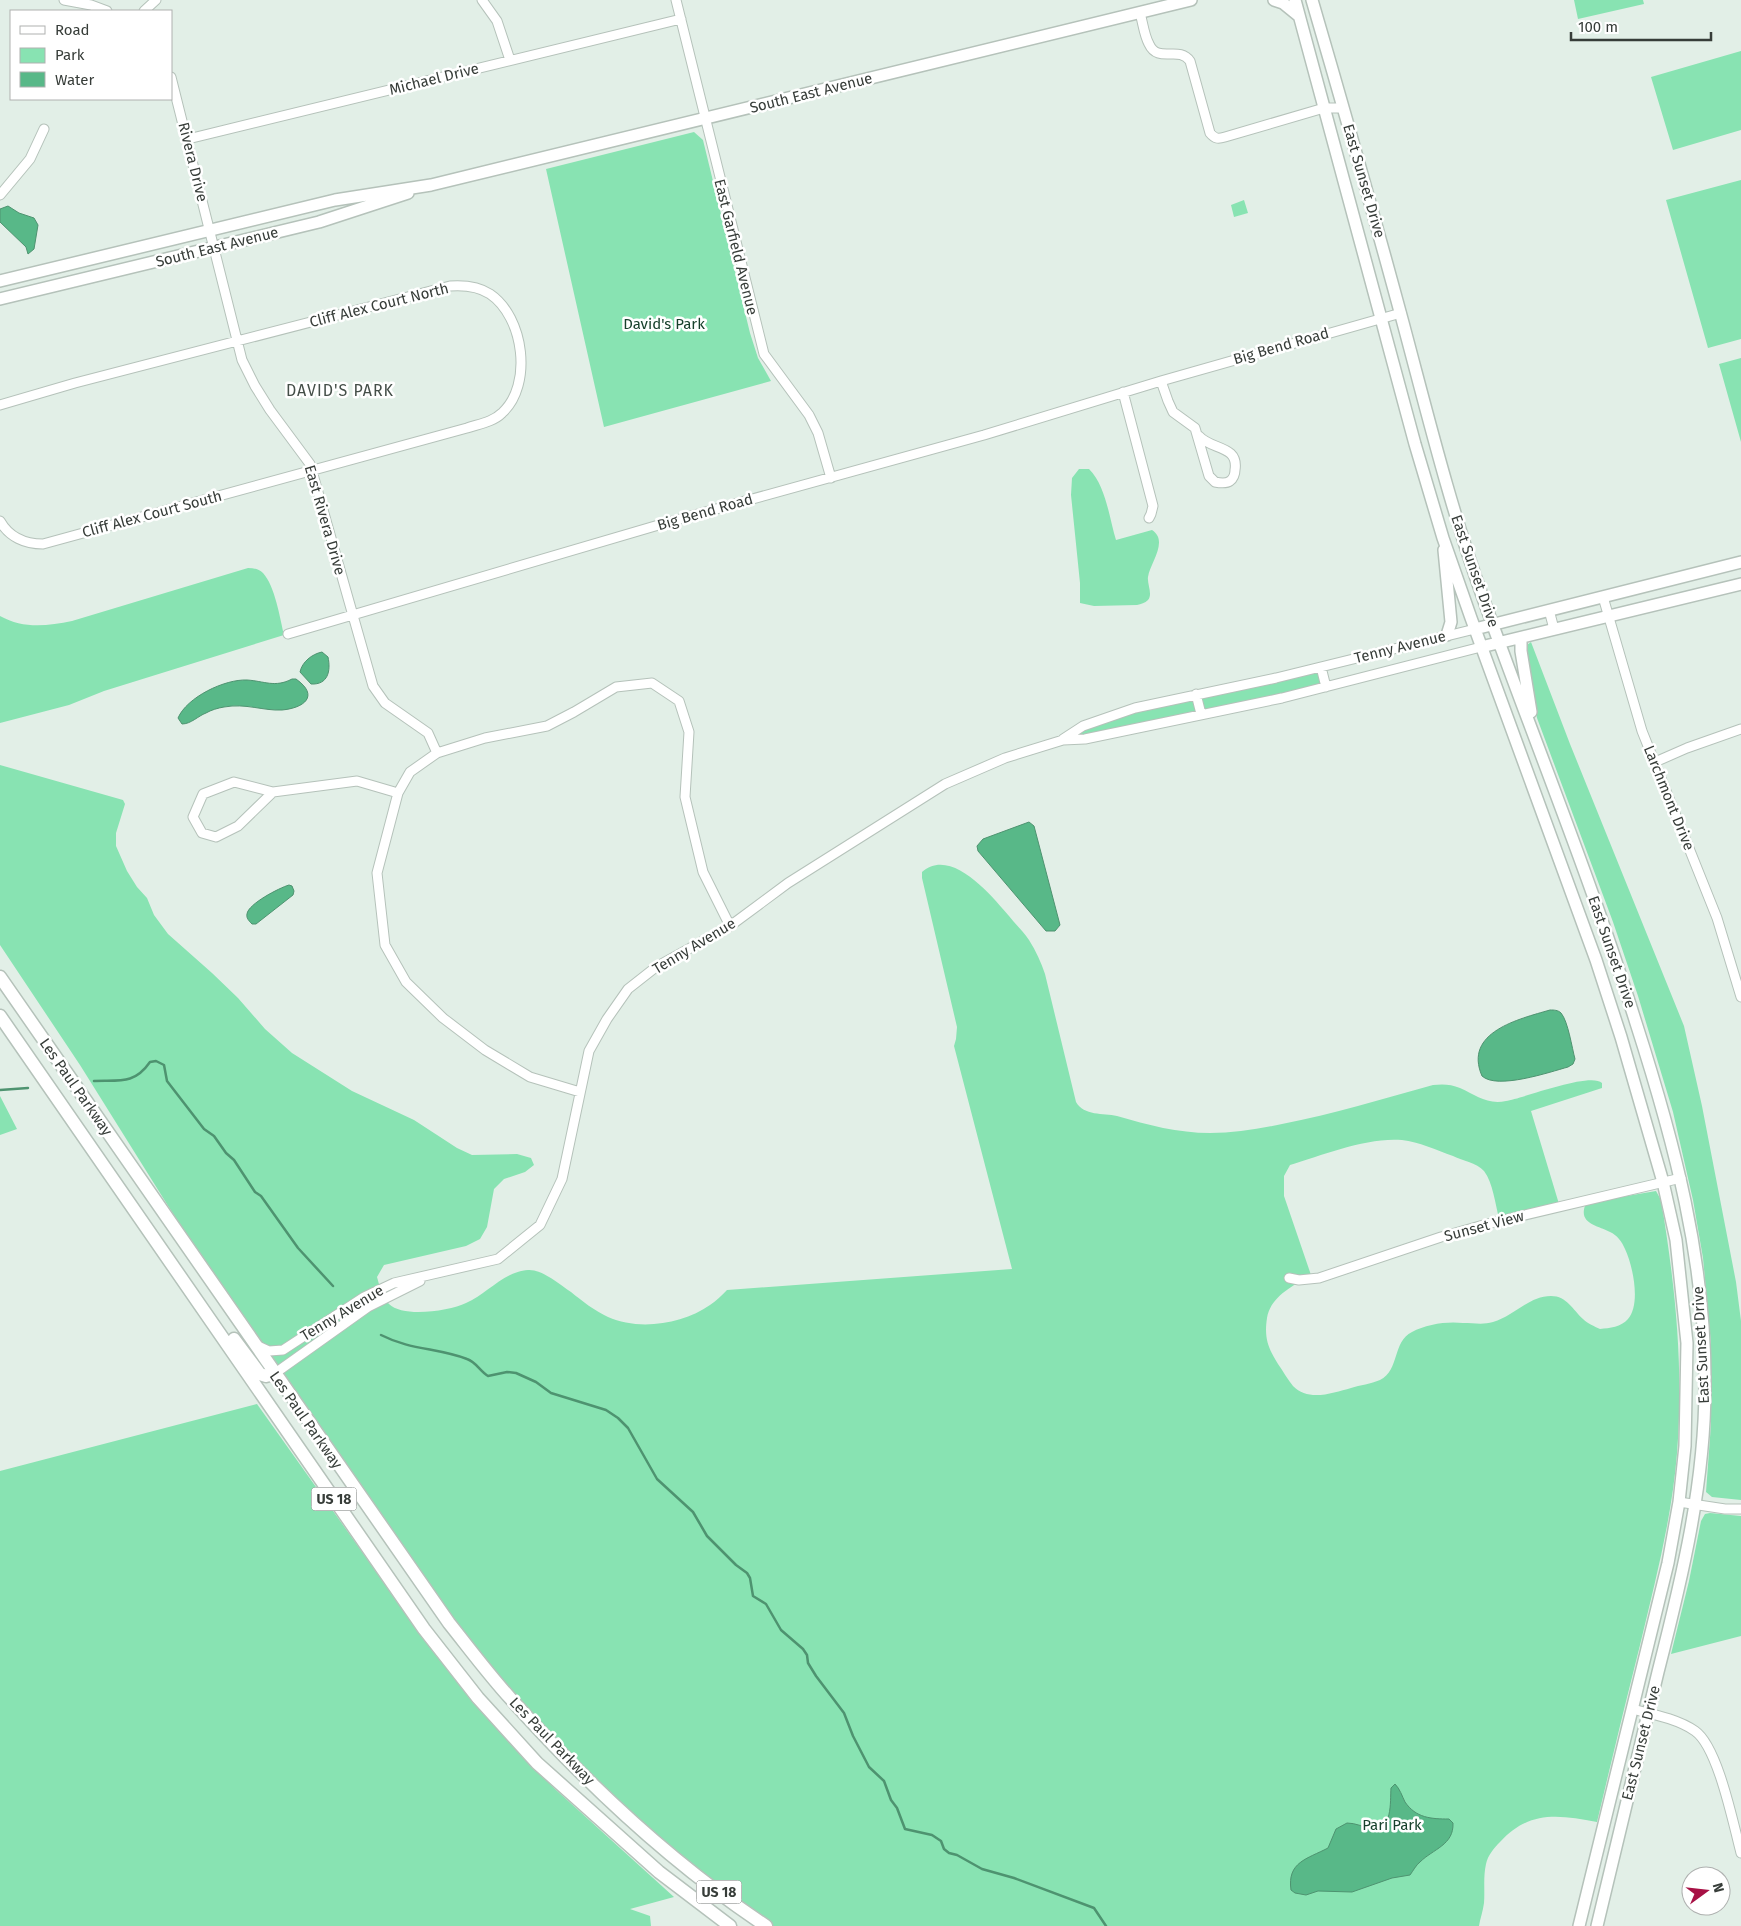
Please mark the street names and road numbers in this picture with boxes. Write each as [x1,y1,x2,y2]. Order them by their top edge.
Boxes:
street label: Michael Drive [387,59,481,99]
street label: South East Avenue [748,69,874,117]
street label: Rivera Drive [174,120,212,204]
street label: East Sunset Drive [1339,122,1389,240]
street label: East Garfield Avenue [710,177,762,317]
street label: South East Avenue [154,223,280,271]
street label: Cliff Alex Court North [307,279,451,331]
street label: Big Bend Road [1231,324,1331,368]
street label: East Rivera Drive [301,463,349,577]
street label: Cliff Alex Court South [80,487,224,541]
street label: Big Bend Road [655,490,755,534]
street label: East Sunset Drive [1447,512,1503,630]
street label: Tenny Avenue [1352,627,1448,667]
street label: Larchmont Drive [1640,743,1698,853]
street label: East Sunset Drive [1584,893,1640,1011]
street label: Tenny Avenue [649,914,739,978]
street label: Les Paul Parkway [36,1035,117,1140]
street label: Sunset View [1442,1207,1526,1245]
street label: Tenny Avenue [297,1281,387,1345]
street label: East Sunset Drive [1689,1286,1713,1404]
street label: Les Paul Parkway [266,1368,347,1473]
road number: US 18 [312,1488,356,1510]
street label: East Sunset Drive [1618,1684,1664,1802]
street label: Les Paul Parkway [506,1693,599,1789]
road number: US 18 [696,1880,742,1904]

